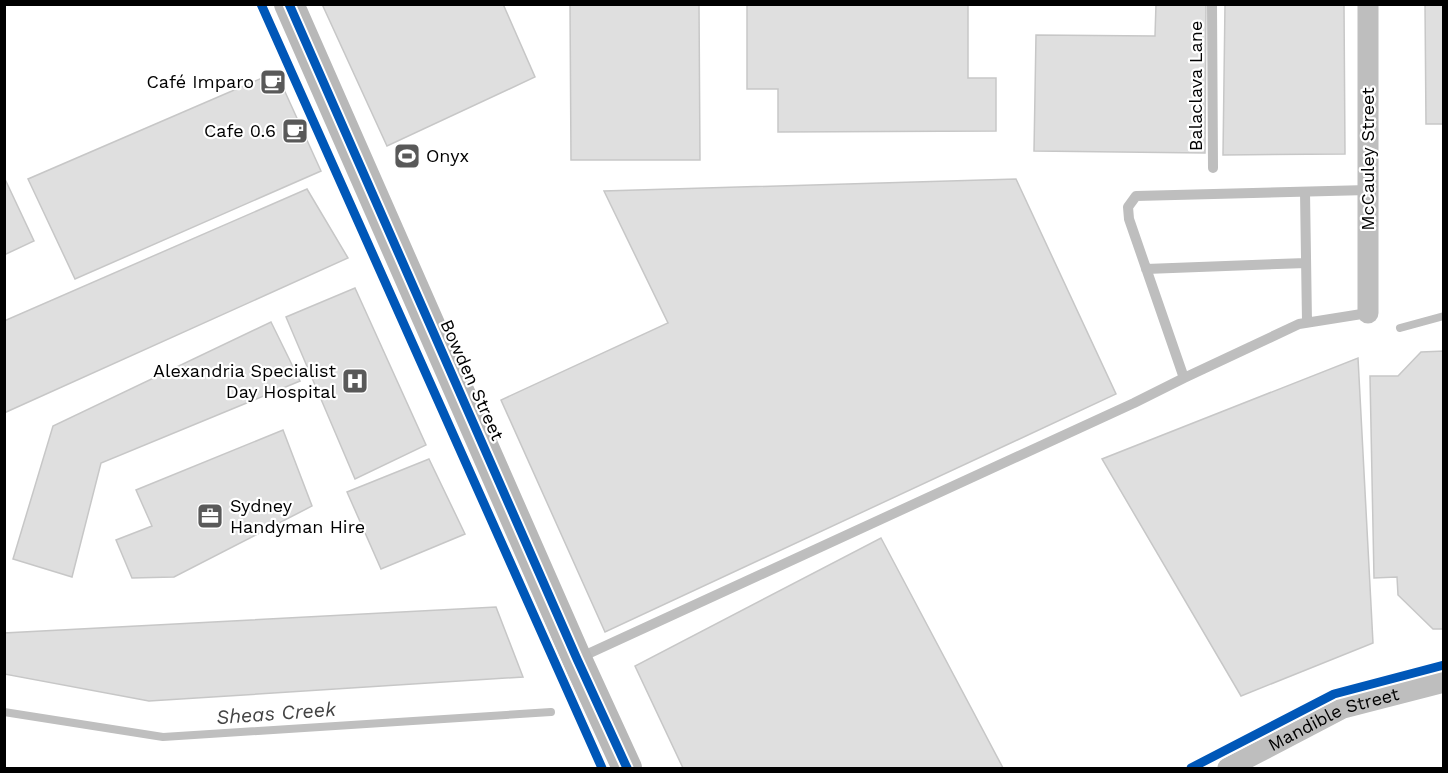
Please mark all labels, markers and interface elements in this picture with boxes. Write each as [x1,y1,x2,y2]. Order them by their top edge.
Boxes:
street label: Balaclava Lane [1185,21,1206,151]
cafe icon: Café Imparo [258,67,288,97]
place label: Café Imparo [146,71,254,92]
street label: McCauley Street [1357,87,1378,231]
cafe icon: Cafe 0.6 [280,116,310,146]
place label: Cafe 0.6 [204,120,276,141]
sports icon: Onyx [392,141,422,171]
place label: Onyx [426,145,469,166]
street label: Bowden Street [436,316,509,444]
place label: Alexandria Specialist Day Hospital [153,360,336,402]
hospital icon: Alexandria Specialist Day Hospital [340,366,370,396]
place label: Sydney Handyman Hire [230,495,365,537]
office icon: Sydney Handyman Hire [195,501,225,531]
street label: Mandible Street [1264,683,1402,755]
water label: Sheas Creek [215,697,338,729]

